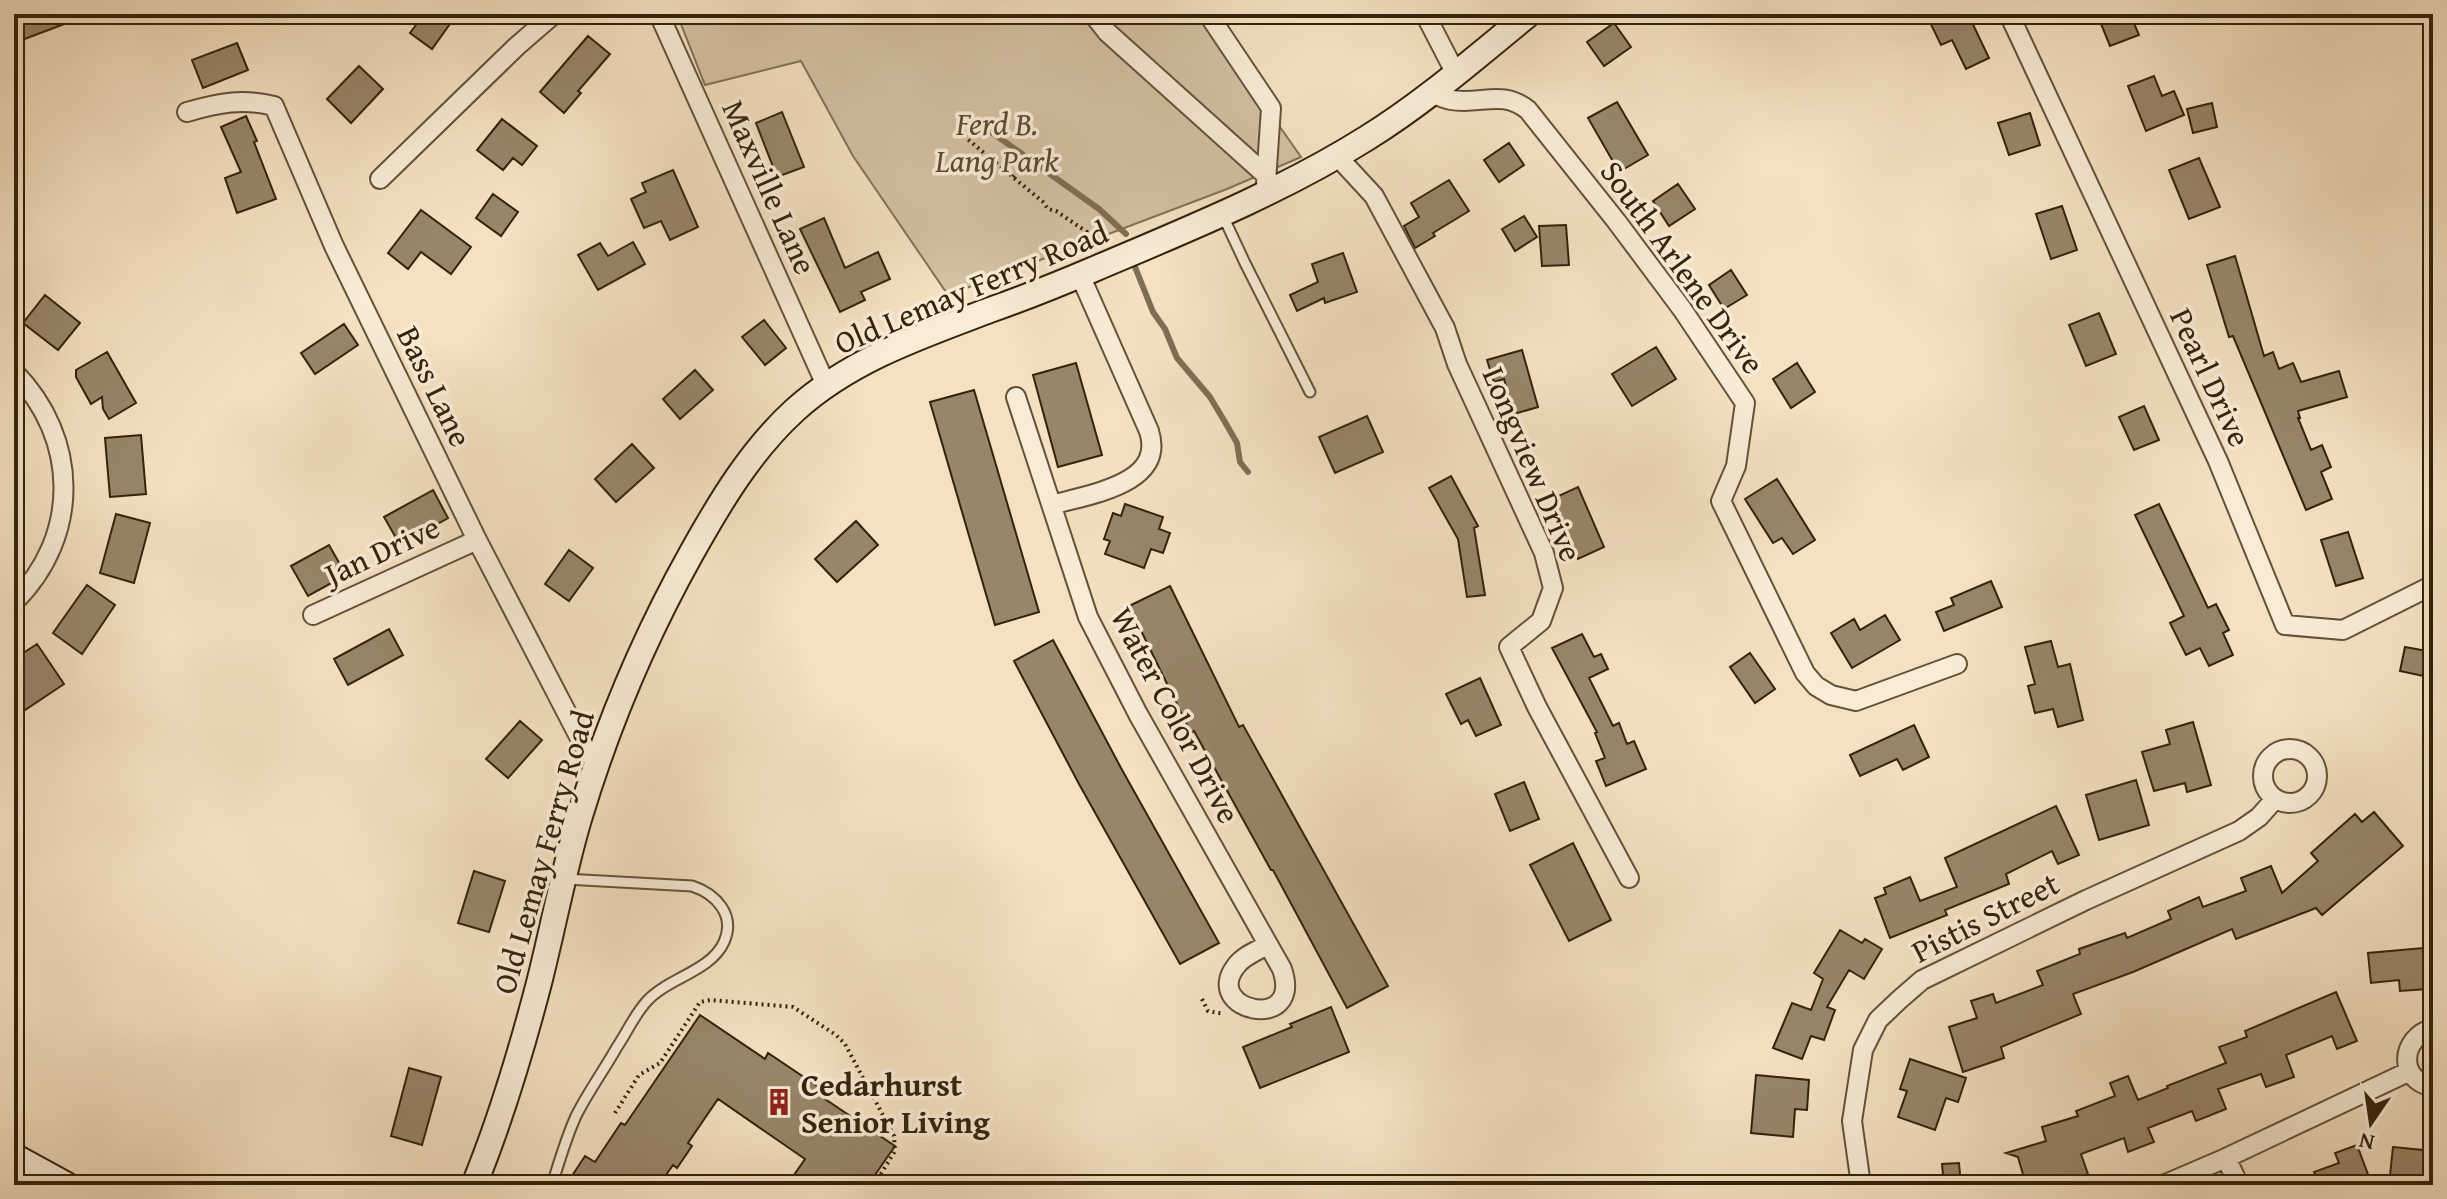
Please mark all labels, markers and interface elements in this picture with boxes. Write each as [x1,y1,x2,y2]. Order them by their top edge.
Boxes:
street label: Maxville Lane [711,92,829,282]
park label: Ferd B. Lang Park [934,100,1059,184]
street label: South Arlene Drive [1589,150,1777,384]
street label: Old Lemay Ferry Road [827,208,1115,366]
street label: Pearl Drive [2158,300,2264,454]
street label: Bass Lane [386,318,484,454]
street label: Longview Drive [1471,359,1595,569]
street label: Jan Drive [313,503,447,599]
street label: Water Color Drive [1099,599,1253,831]
street label: Old Lemay Ferry Road [480,705,606,999]
street label: Pistis Street [1903,860,2067,974]
place label: Cedarhurst Senior Living [801,1061,990,1145]
north arrow [2331,1083,2411,1163]
building icon: Cedarhurst Senior Living [764,1087,794,1117]
text: N [2355,1125,2377,1160]

